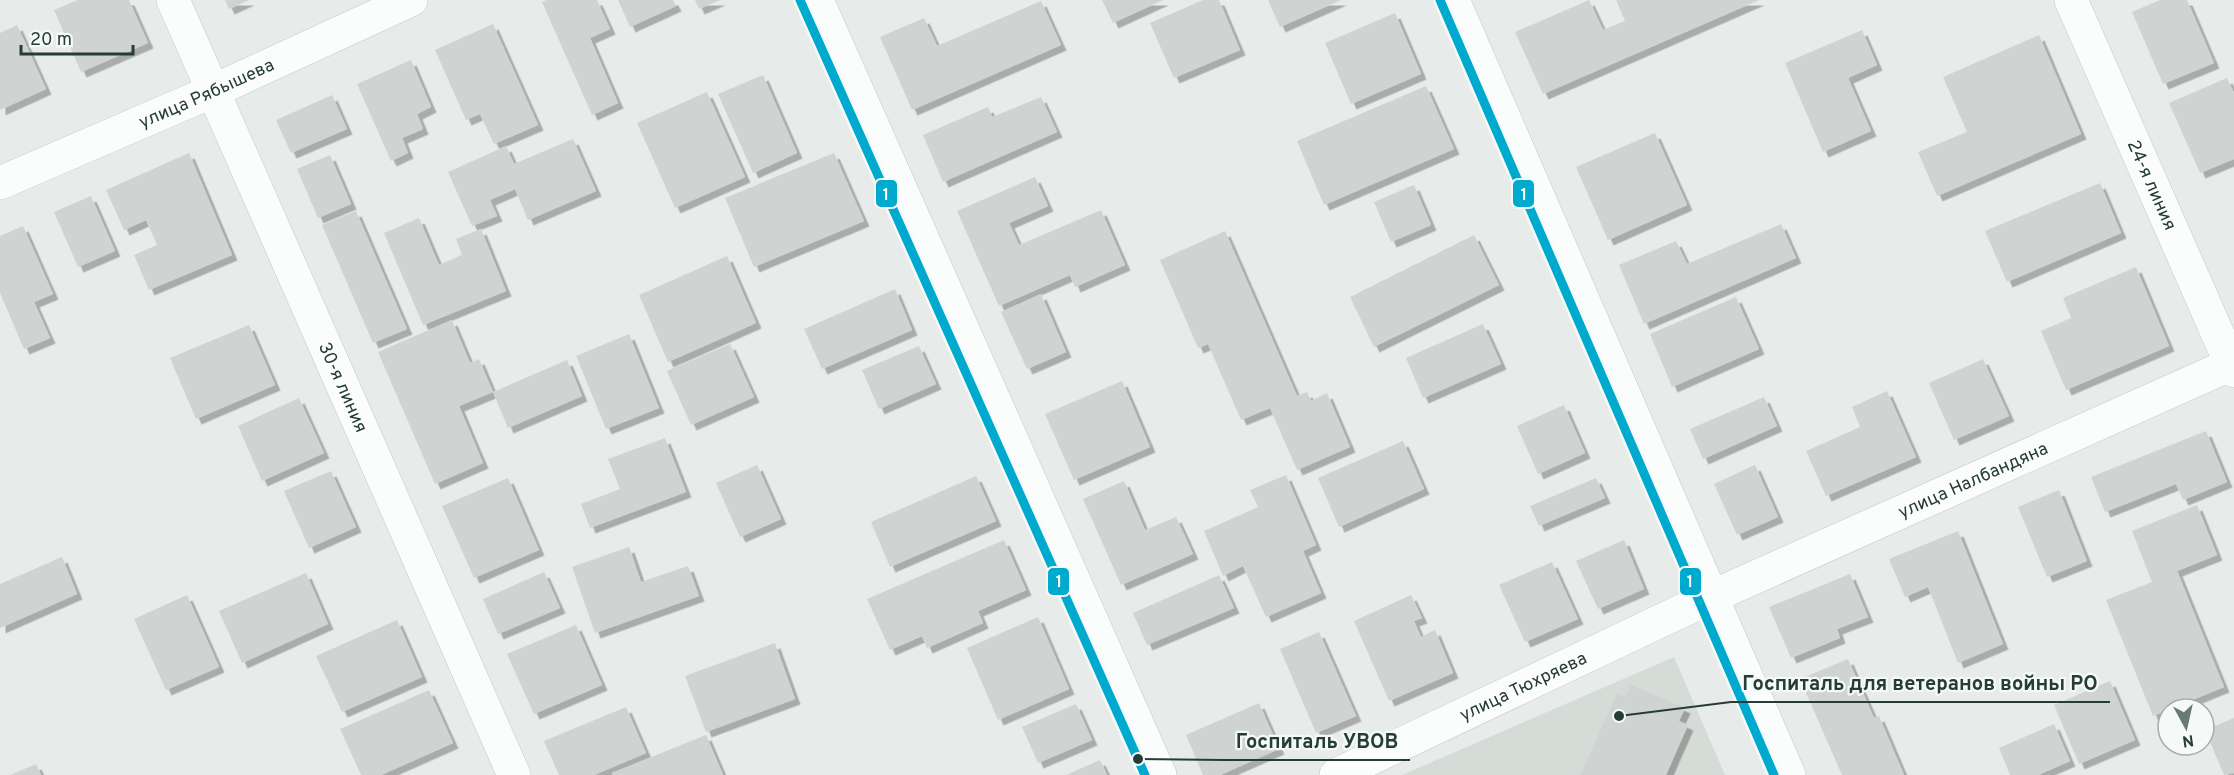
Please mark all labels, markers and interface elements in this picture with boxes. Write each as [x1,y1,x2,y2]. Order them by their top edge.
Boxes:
scale bar [21,18,134,56]
text: 20 m [30,29,72,52]
street label: улица Рябышева [136,54,278,135]
street label: 24-я линия [2121,137,2181,234]
line badge: 1 [875,179,898,208]
line badge: 1 [1512,179,1535,208]
text: 1 [883,186,889,206]
text: 1 [1521,186,1527,206]
street label: 30-я линия [312,339,372,437]
street label: улица Налбандяна [1895,438,2052,525]
line badge: 1 [1047,567,1070,596]
line badge: 1 [1679,567,1702,596]
text: 1 [1056,573,1062,593]
text: 1 [1687,573,1693,593]
street label: улица Тюхряева [1456,648,1591,728]
callout: Госпиталь для ветеранов войны РО [1731,664,2110,702]
text: Госпиталь для ветеранов войны РО [1742,672,2098,698]
north arrow [2156,697,2216,757]
callout: Госпиталь УВОВ [1224,722,1410,760]
text: N [2181,729,2195,751]
text: Госпиталь УВОВ [1236,730,1398,756]

